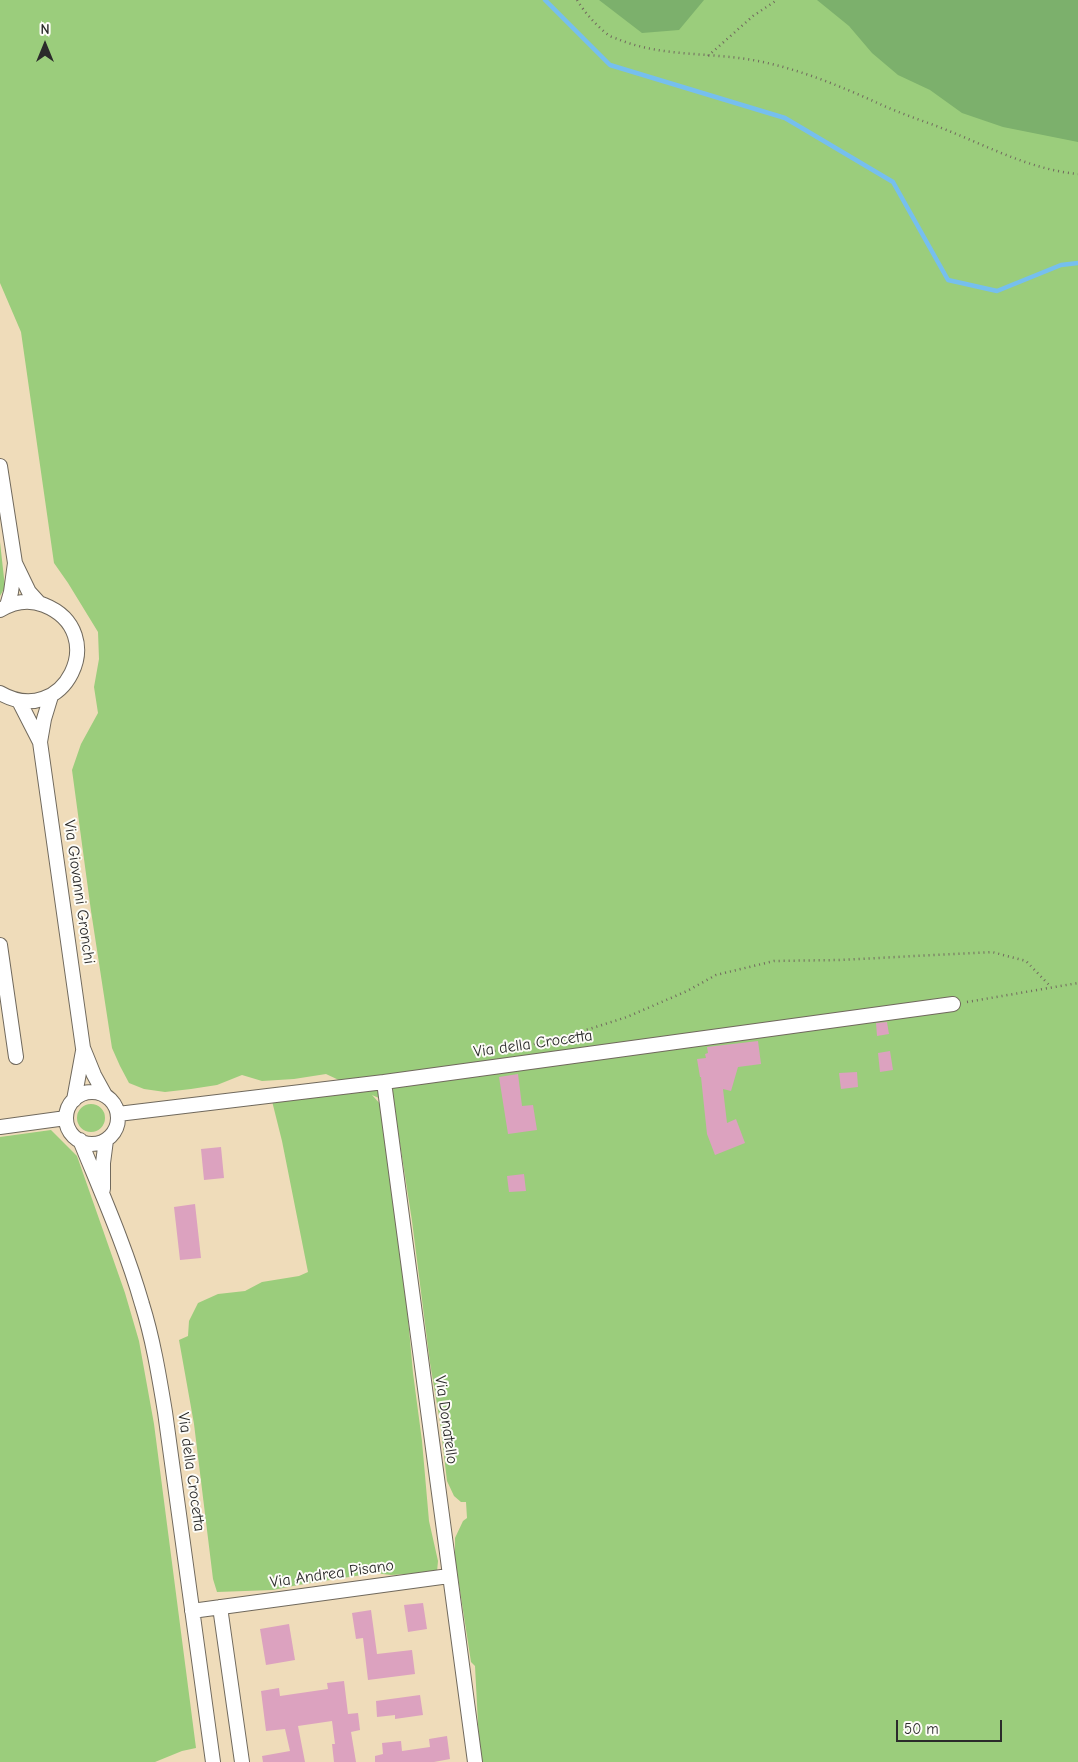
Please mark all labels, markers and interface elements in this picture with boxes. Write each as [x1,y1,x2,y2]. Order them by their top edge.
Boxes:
north arrow [20,20,70,70]
text: N [40,21,50,38]
street label: Via Giovanni Gronchi [59,819,99,965]
street label: Via della Crocetta [472,1026,594,1062]
street label: Via Donatello [430,1375,462,1465]
street label: Via della Crocetta [173,1411,209,1533]
street label: Via Andrea Pisano [269,1556,395,1592]
scale bar [898,1710,1004,1742]
text: 50 m [904,1720,939,1738]

